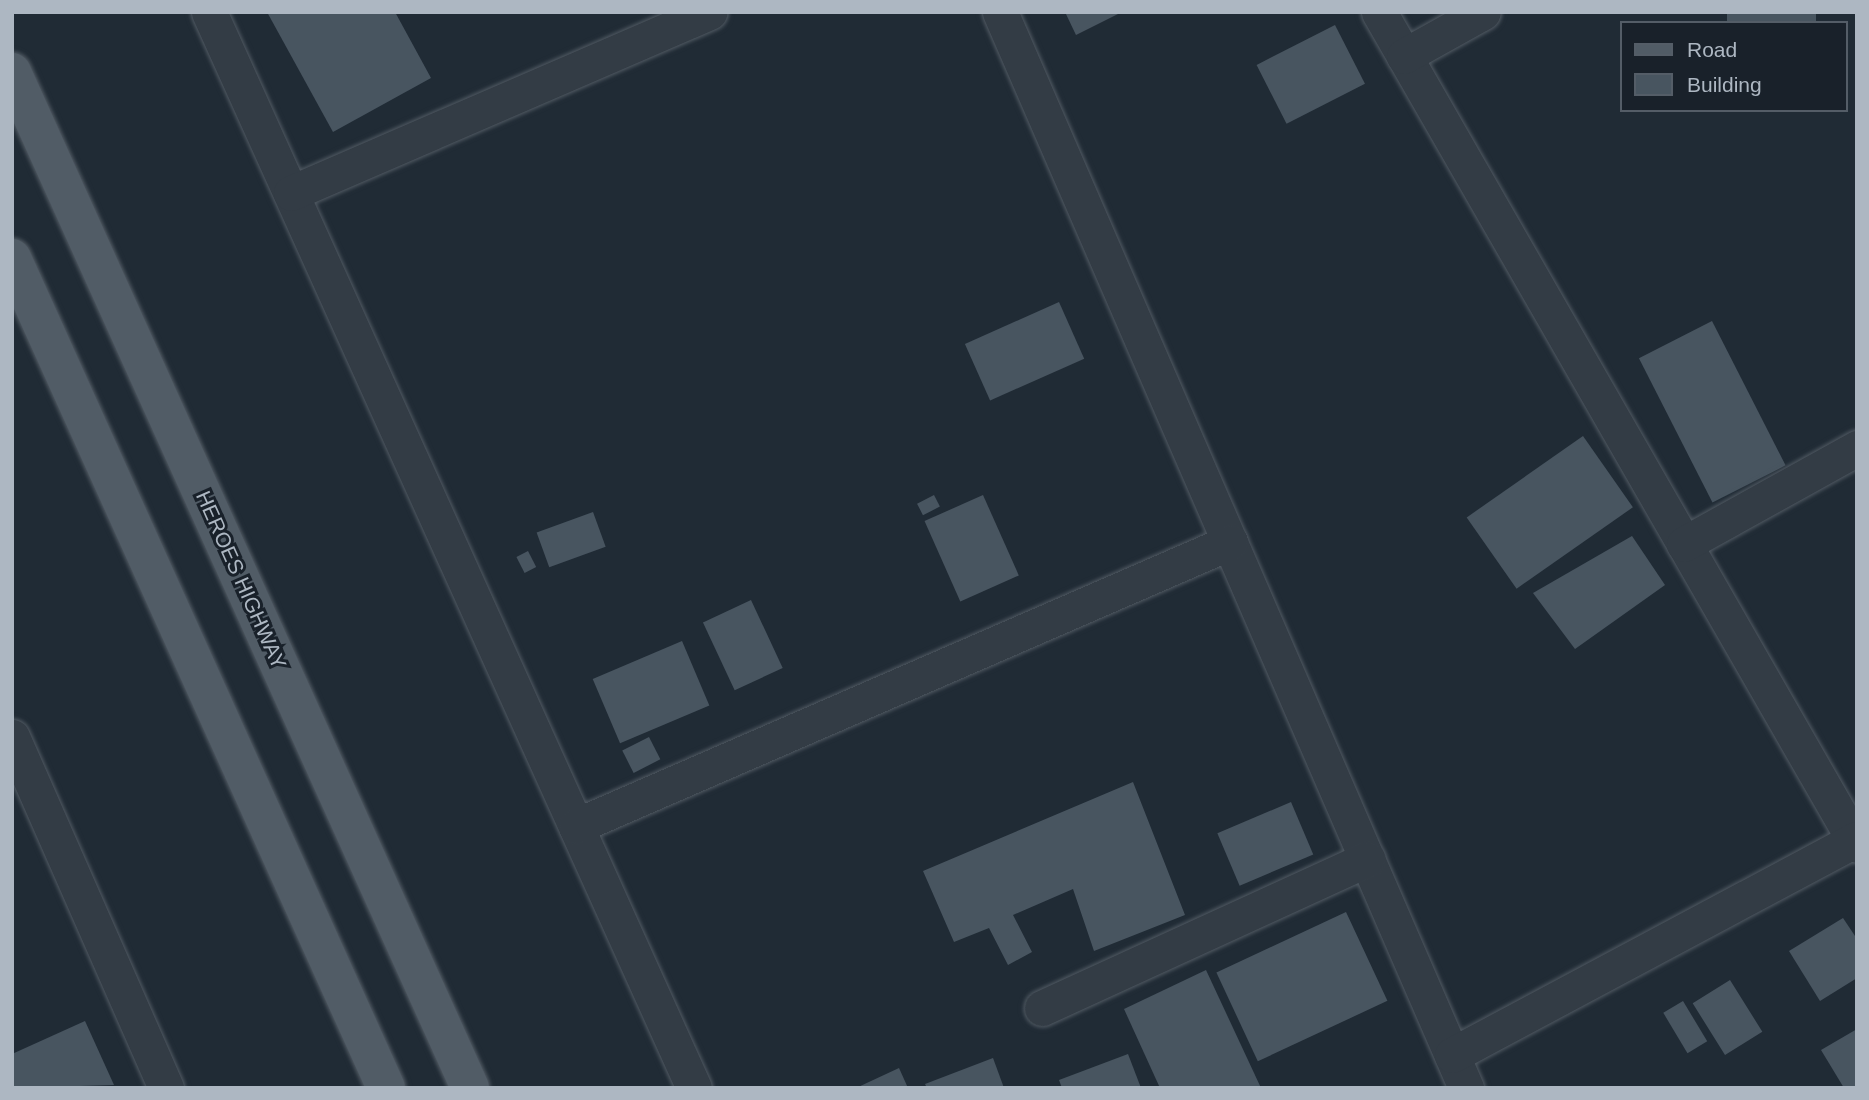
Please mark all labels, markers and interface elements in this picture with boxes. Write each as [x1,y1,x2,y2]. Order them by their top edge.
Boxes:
legend [1620,21,1848,112]
text: Road [1687,38,1737,61]
text: Building [1687,73,1762,96]
street label: HEROES HIGHWAY [190,487,292,673]

